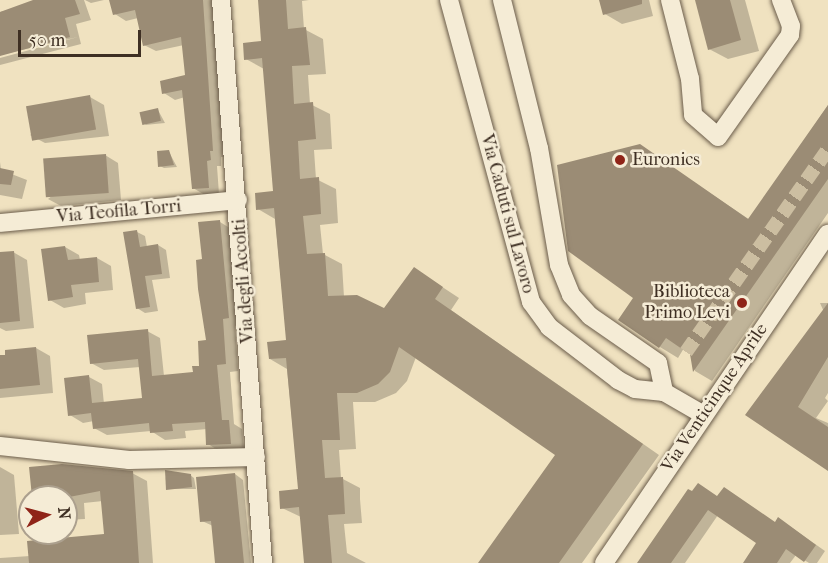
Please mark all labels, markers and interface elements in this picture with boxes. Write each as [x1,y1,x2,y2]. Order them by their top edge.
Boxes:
scale bar [21,18,144,56]
text: 50 m [29,30,65,51]
street label: Via Caduti sul Lavoro [475,132,539,296]
place label: Euronics [632,149,700,171]
marker: Euronics [613,153,627,167]
street label: Via Teofila Torri [56,196,182,228]
street label: Via degli Accolti [229,218,259,344]
place label: Biblioteca Primo Levi [644,282,730,324]
marker: Biblioteca Primo Levi [735,296,749,310]
street label: Via Venticinque Aprile [657,320,773,476]
north arrow [18,485,78,545]
text: N [54,506,74,520]

